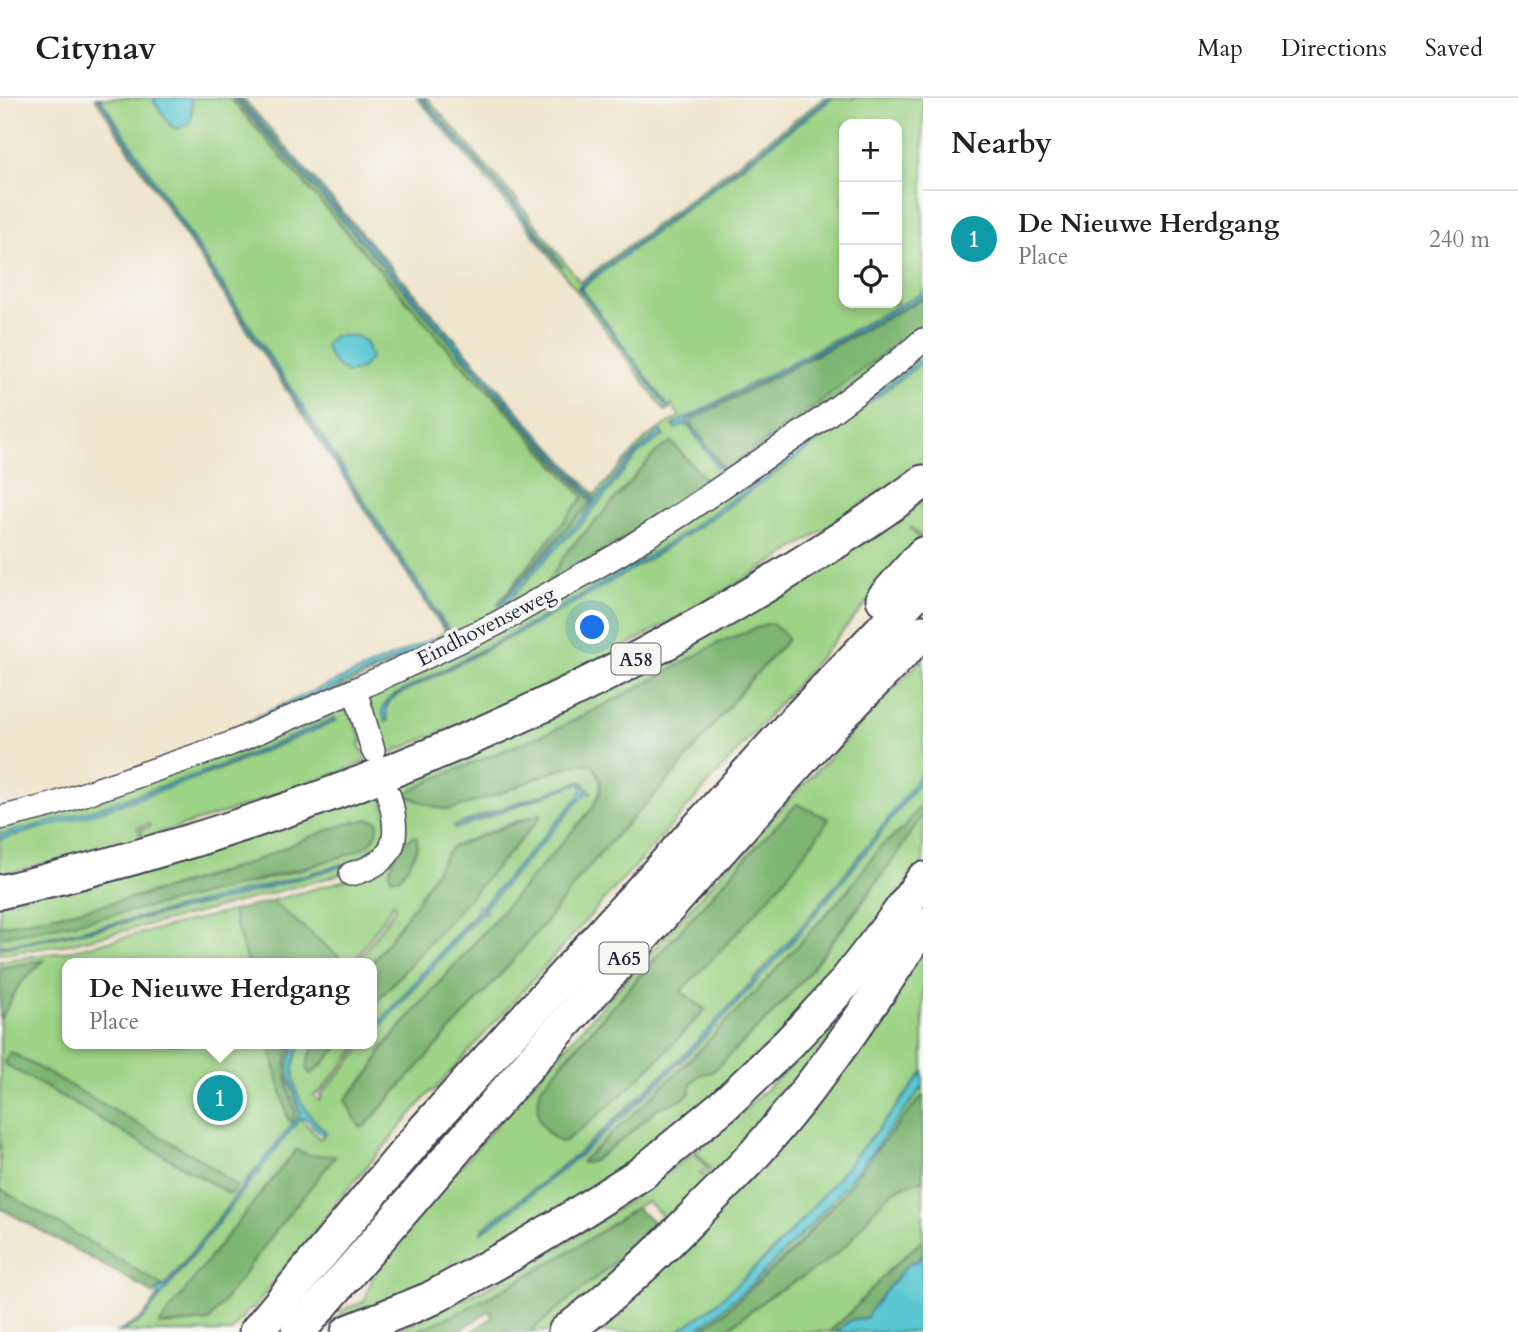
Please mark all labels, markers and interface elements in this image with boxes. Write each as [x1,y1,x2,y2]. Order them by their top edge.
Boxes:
text: Citynav [35,26,156,71]
text: Map [1197,32,1243,65]
text: Directions [1281,32,1387,65]
text: Saved [1425,32,1483,65]
map controls [839,119,902,308]
button: + [839,119,902,182]
text: Nearby [951,123,1052,164]
button: − [839,182,902,245]
text: De Nieuwe Herdgang [1018,206,1279,241]
text: 1 [968,224,980,255]
text: 240 m [1429,224,1490,255]
text: Place [1018,241,1068,272]
button: locate [839,245,902,308]
street label: Eindhovenseweg [412,579,561,674]
your location [575,610,609,644]
road number: A58 [612,644,660,674]
road number: A65 [600,943,648,974]
popup [62,958,377,1049]
text: De Nieuwe Herdgang [89,971,350,1006]
text: Place [89,1006,139,1037]
pin: 1 [197,1072,243,1124]

